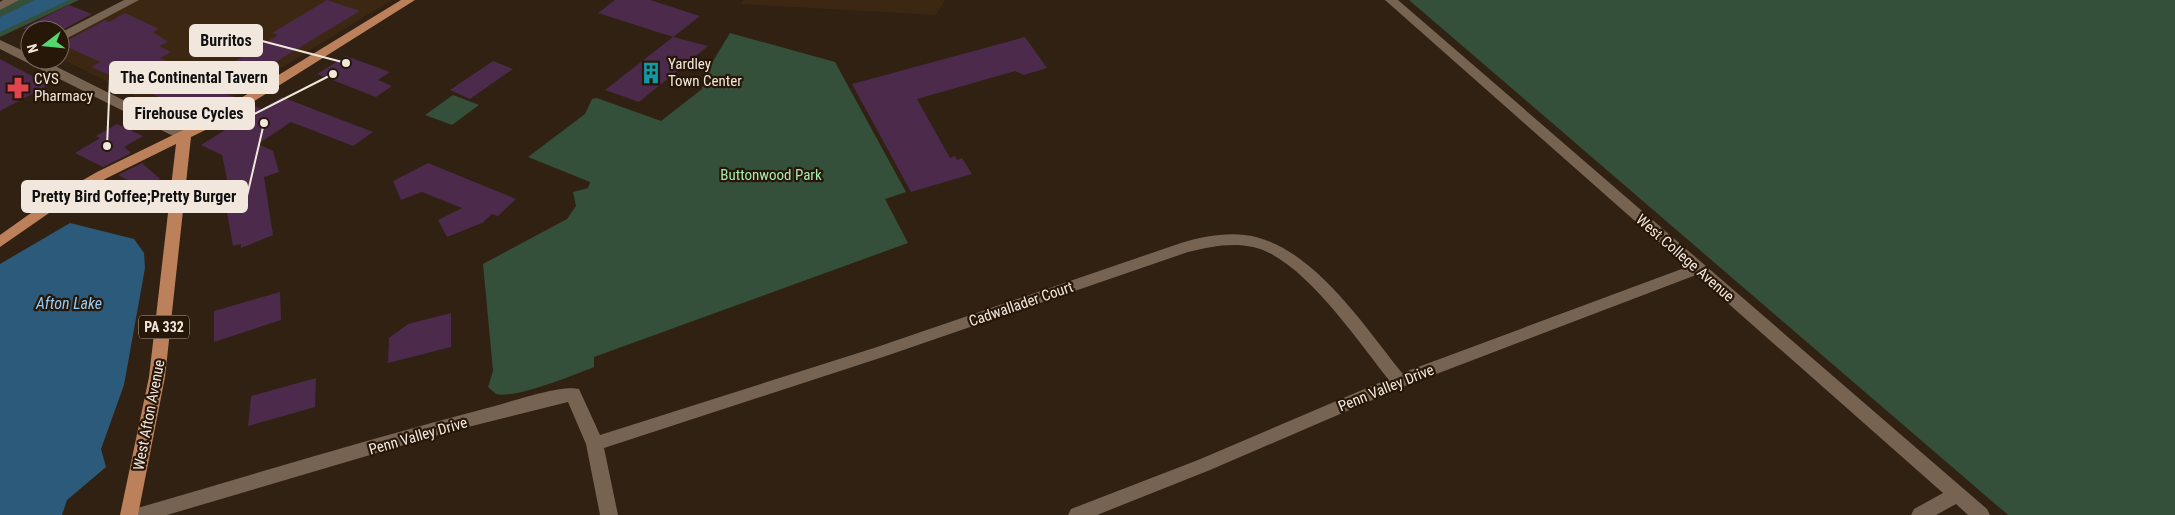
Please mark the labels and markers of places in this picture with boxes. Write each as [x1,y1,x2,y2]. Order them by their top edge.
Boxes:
callout: Burritos [190,25,262,56]
place label: Yardley Town Center [668,55,742,90]
building icon: Yardley Town Center [638,60,664,86]
callout: The Continental Tavern [110,62,278,93]
place label: CVS Pharmacy [34,70,93,105]
pharmacy icon: CVS Pharmacy [5,75,31,101]
callout: Firehouse Cycles [124,98,254,129]
callout: Pretty Bird Coffee;Pretty Burger [22,181,247,212]

